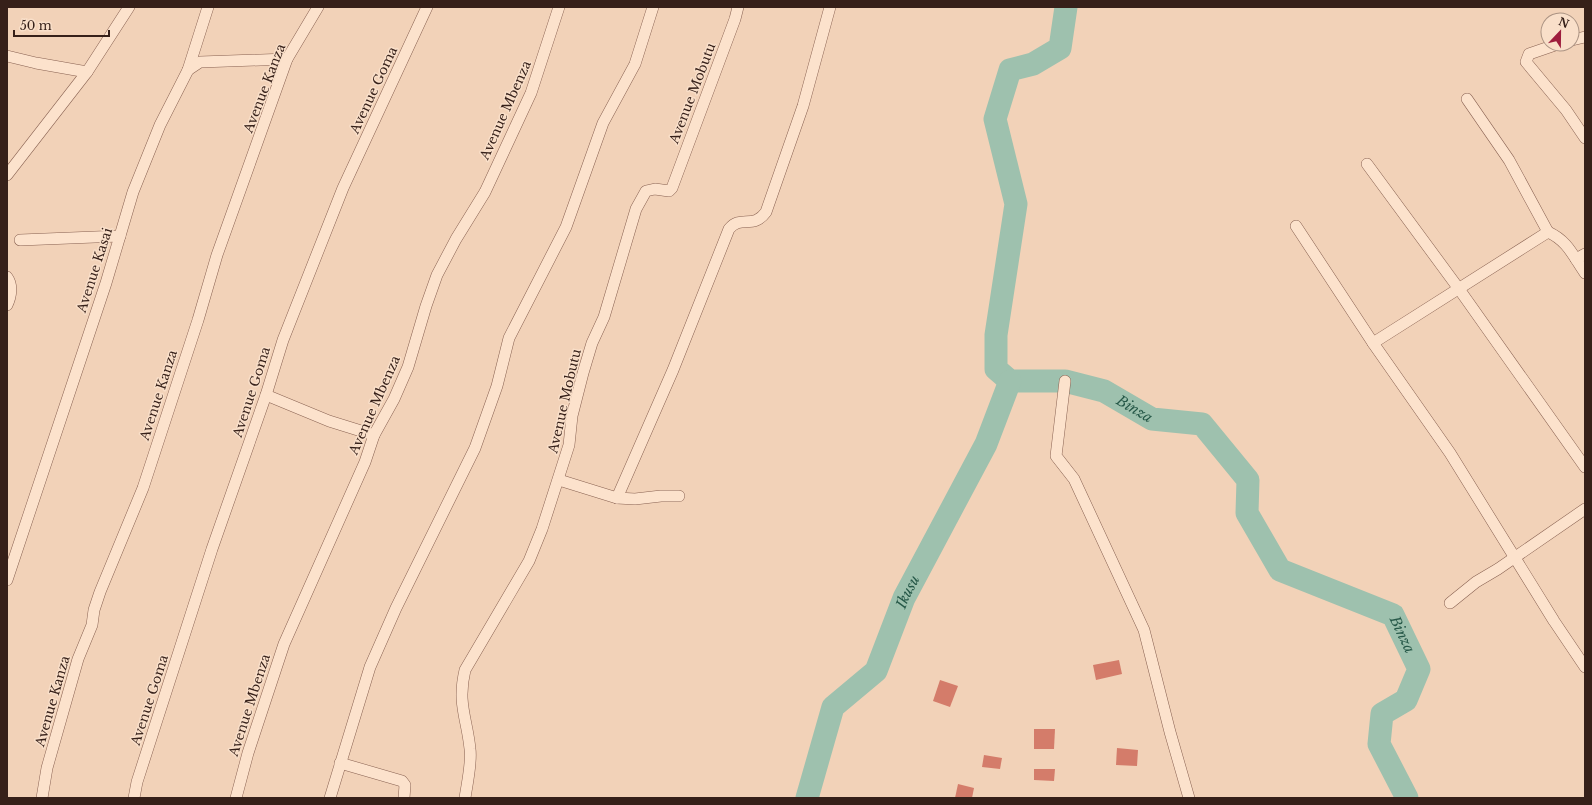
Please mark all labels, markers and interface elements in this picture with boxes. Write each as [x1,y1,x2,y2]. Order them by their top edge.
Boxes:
scale bar [14,12,109,38]
north arrow [1540,12,1580,52]
text: N [1556,14,1572,31]
text: 50 m [20,18,52,33]
street label: Avenue Mobutu [665,40,720,147]
street label: Avenue Kanza [239,41,290,136]
street label: Avenue Goma [345,43,401,137]
street label: Avenue Mbenza [476,57,535,163]
street label: Avenue Kasai [72,225,116,316]
street label: Avenue Goma [229,344,274,441]
street label: Avenue Kanza [136,347,181,443]
street label: Avenue Mobutu [544,347,585,456]
street label: Avenue Mbenza [345,352,404,458]
water label: Binza [1112,391,1156,426]
water label: Ikusu [892,572,923,612]
water label: Binza [1385,612,1419,656]
street label: Avenue Mbenza [225,651,274,760]
street label: Avenue Goma [127,652,172,749]
street label: Avenue Kanza [31,653,74,750]

